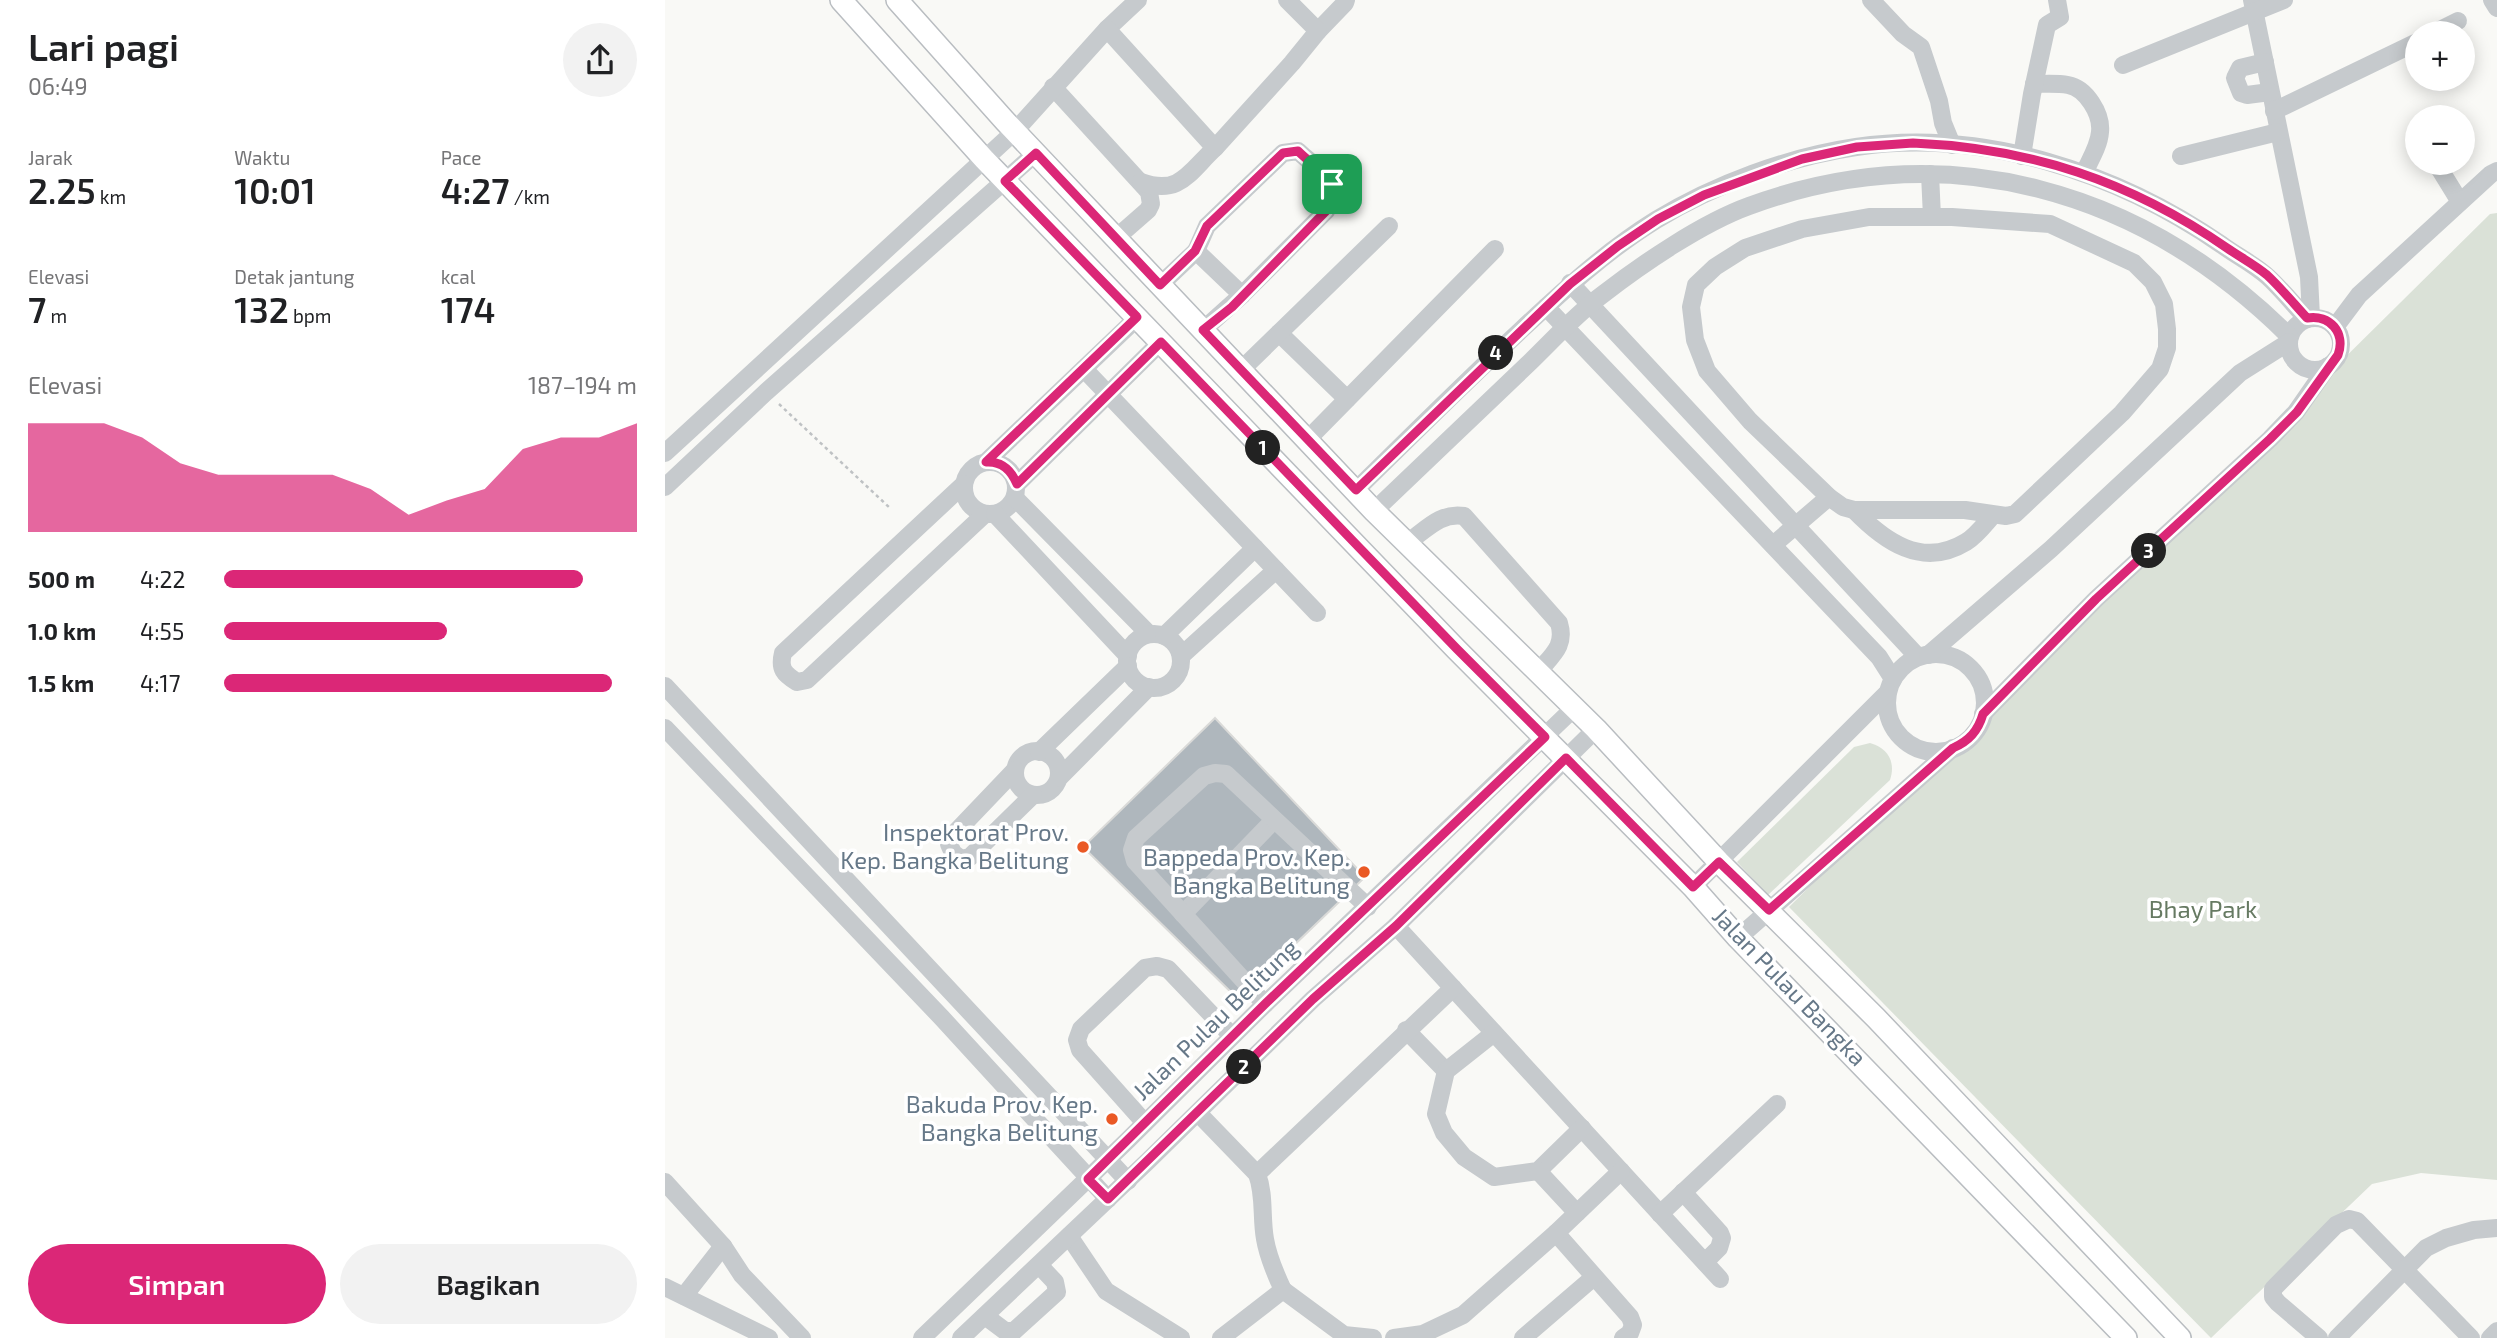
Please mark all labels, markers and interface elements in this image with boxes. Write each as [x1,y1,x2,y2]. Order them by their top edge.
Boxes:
map controls [2405,21,2475,175]
button: + [2405,21,2475,91]
text: Lari pagi [28,23,179,69]
button: share [563,23,637,97]
text: 06:49 [28,72,88,100]
button: − [2405,105,2475,175]
text: Jarak [28,146,73,169]
text: Waktu [234,146,290,169]
text: Pace [441,146,482,169]
pin [1302,154,1362,214]
icon: arrive [1313,165,1351,203]
text: 2.25 [28,169,96,211]
text: 10:01 [234,169,316,211]
text: 4:27 [441,169,510,211]
text: km [96,185,126,208]
text: /km [510,185,550,208]
text: Elevasi [28,265,89,288]
text: Detak jantung [234,265,354,288]
text: kcal [441,265,475,288]
text: 7 [28,288,46,330]
text: 132 [234,288,289,330]
text: 174 [441,288,496,330]
text: m [46,304,67,327]
text: bpm [289,304,331,327]
pin: 4 [1479,336,1513,370]
text: 4 [1489,341,1502,364]
text: Elevasi [28,371,102,399]
text: 187–194 m [528,371,637,399]
pin: 1 [1245,430,1281,466]
text: 1 [1258,436,1267,459]
pin: 3 [2131,534,2167,568]
text: 3 [2143,539,2154,562]
text: 500 m [28,565,95,593]
text: 4:22 [140,565,185,593]
text: 1.0 km [28,617,96,645]
text: 4:55 [140,617,184,645]
text: 1.5 km [28,669,94,697]
text: 4:17 [140,669,181,697]
place label: Inspektorat Prov. Kep. Bangka Belitung [840,817,1069,874]
marker: Inspektorat Prov. Kep. Bangka Belitung [1075,839,1091,855]
place label: Bappeda Prov. Kep. Bangka Belitung [1143,842,1350,899]
marker: Bappeda Prov. Kep. Bangka Belitung [1356,864,1372,880]
park label: Bhay Park [2149,894,2257,923]
street label: Jalan Pulau Bangka [1707,901,1873,1071]
street label: Jalan Pulau Belitung [1126,932,1304,1105]
pin: 2 [1227,1050,1261,1084]
text: 2 [1238,1055,1249,1078]
place label: Bakuda Prov. Kep. Bangka Belitung [906,1089,1098,1146]
marker: Bakuda Prov. Kep. Bangka Belitung [1104,1111,1120,1127]
button: Simpan [28,1244,326,1324]
button: Bagikan [340,1244,637,1324]

